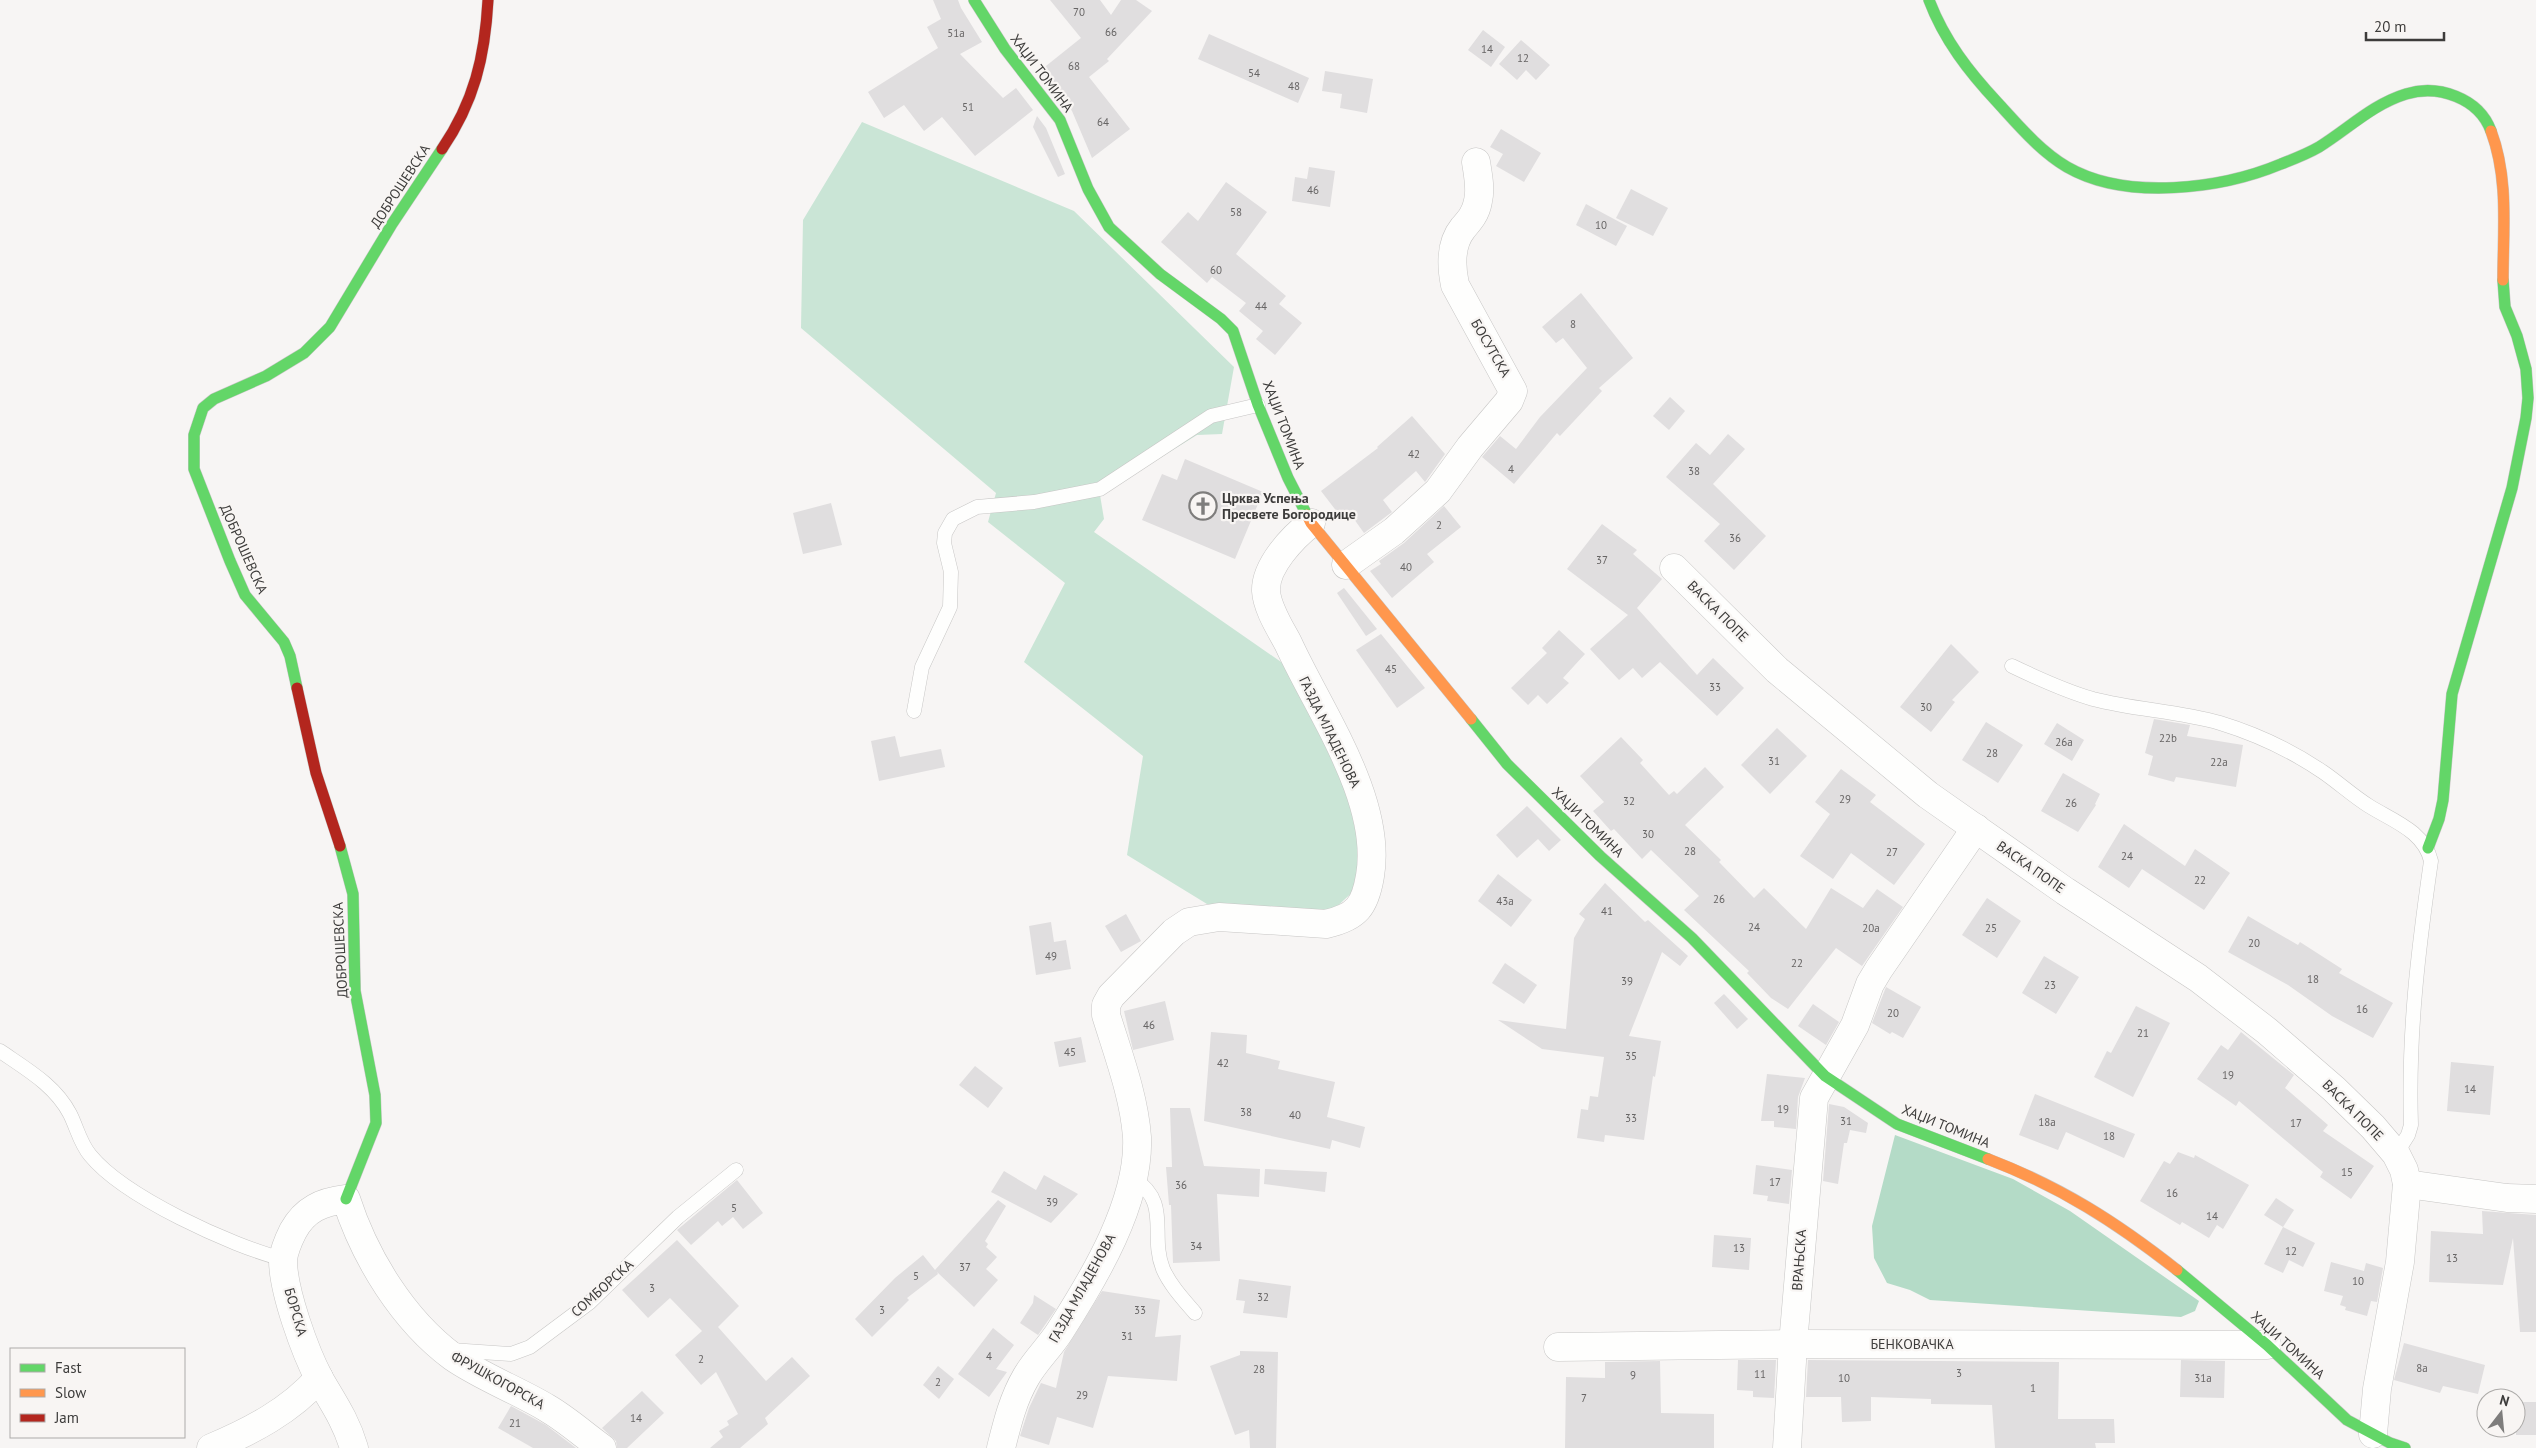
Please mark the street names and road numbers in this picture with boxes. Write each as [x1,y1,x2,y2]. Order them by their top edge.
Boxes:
street label: ХАЏИ ТОМИНА [1007,30,1078,116]
street label: ДОБРОШЕВСКА [366,140,434,231]
street label: БОСУТСКА [1467,316,1515,381]
street label: ХАЏИ ТОМИНА [1259,378,1309,473]
street label: ДОБРОШЕВСКА [216,501,272,597]
street label: ВАСКА ПОПЕ [1684,577,1752,645]
street label: ГАЗДА МЛАДЕНОВА [1295,673,1365,791]
street label: ХАЏИ ТОМИНА [1548,783,1628,862]
street label: ВАСКА ПОПЕ [1993,837,2069,897]
street label: ДОБРОШЕВСКА [328,901,352,998]
street label: ВАСКА ПОПЕ [2319,1076,2387,1144]
street label: ХАЏИ ТОМИНА [1899,1100,1993,1152]
street label: ВРАЊСКА [1788,1228,1810,1291]
street label: ГАЗДА МЛАДЕНОВА [1045,1230,1120,1346]
street label: СОМБОРСКА [567,1255,638,1321]
street label: БОРСКА [281,1286,312,1339]
street label: ХАЏИ ТОМИНА [2247,1307,2329,1384]
street label: БЕНКОВАЧКА [1870,1335,1954,1353]
street label: ФРУШКОГОРСКА [448,1347,549,1413]

